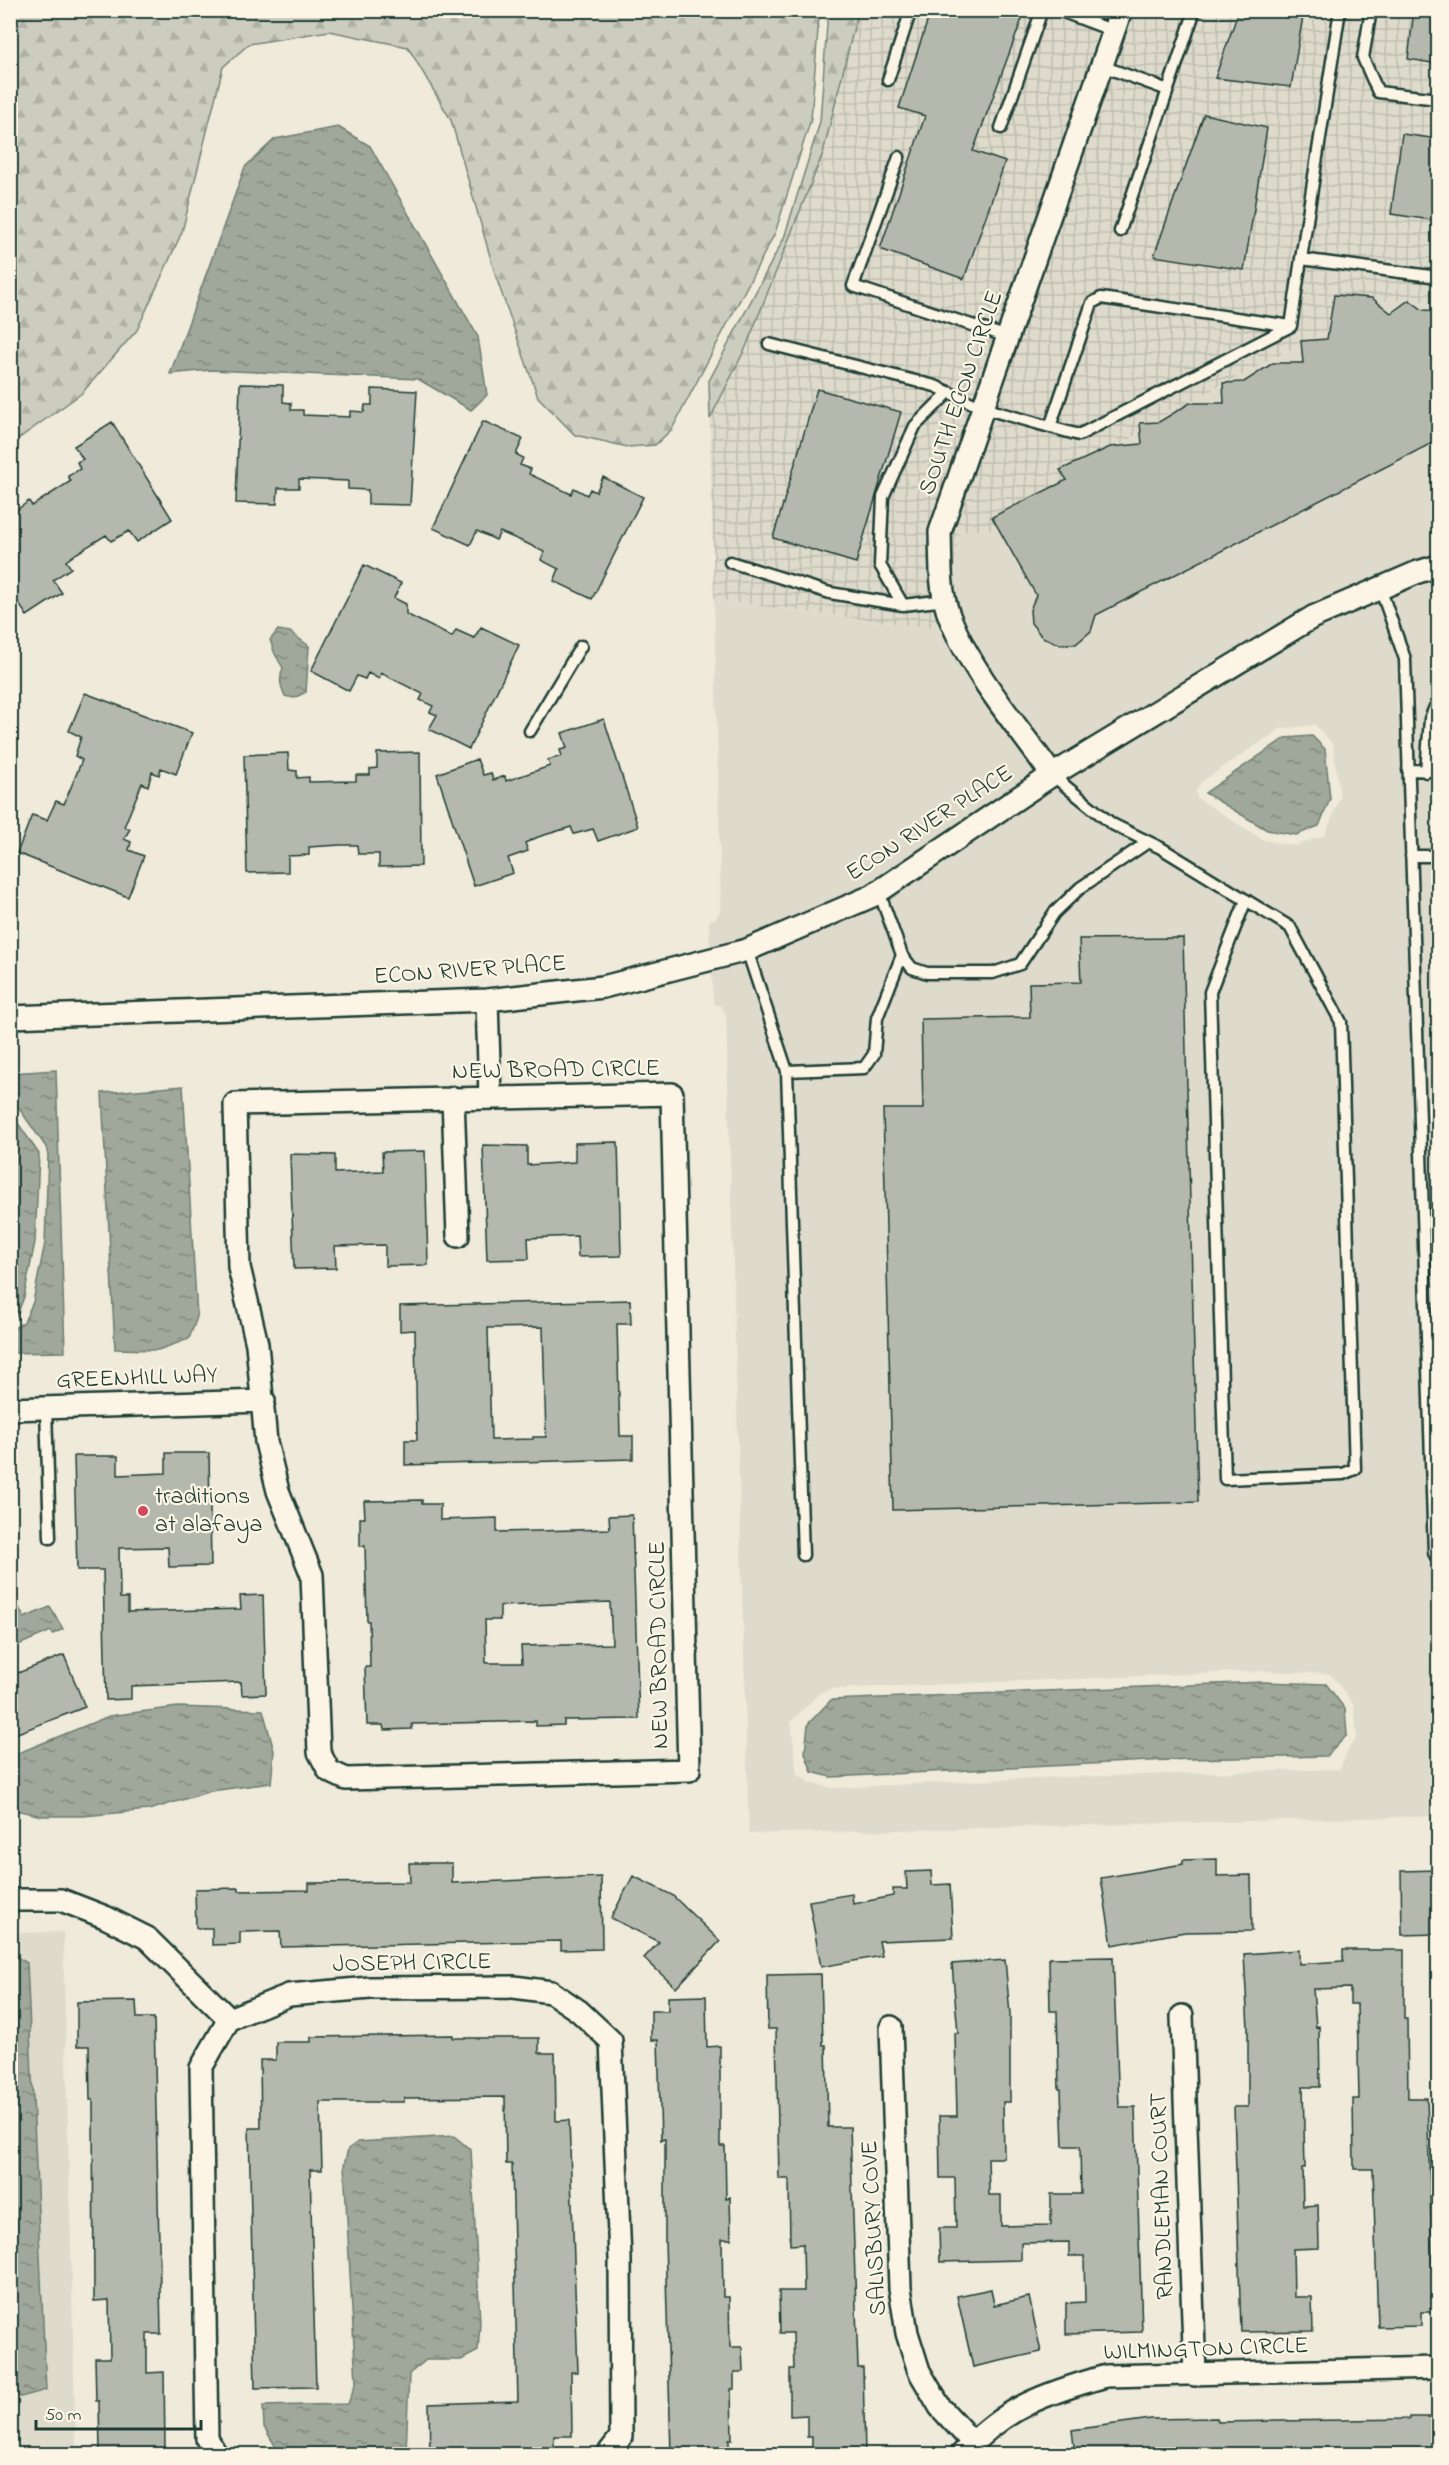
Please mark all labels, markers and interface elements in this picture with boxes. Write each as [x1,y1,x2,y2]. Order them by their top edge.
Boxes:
street label: SOUTH ECON CIRCLE [911,286,1013,500]
street label: ECON RIVER PLACE [840,757,1020,891]
street label: ECON RIVER PLACE [373,947,567,995]
street label: NEW BROAD CIRCLE [452,1052,660,1090]
street label: GREENHILL WAY [56,1359,218,1399]
place label: traditions at alafaya [155,1480,262,1544]
marker: traditions at alafaya [136,1504,150,1518]
street label: NEW BROAD CIRCLE [641,1541,679,1749]
street label: JOSEPH CIRCLE [332,1945,492,1983]
street label: RANDLEMAN COURT [1142,2092,1184,2300]
street label: SALISBURY COVE [853,2139,897,2317]
street label: WILMINGTON CIRCLE [1103,2329,1309,2371]
scale bar [36,2393,201,2431]
text: 50 m [45,2403,82,2429]

